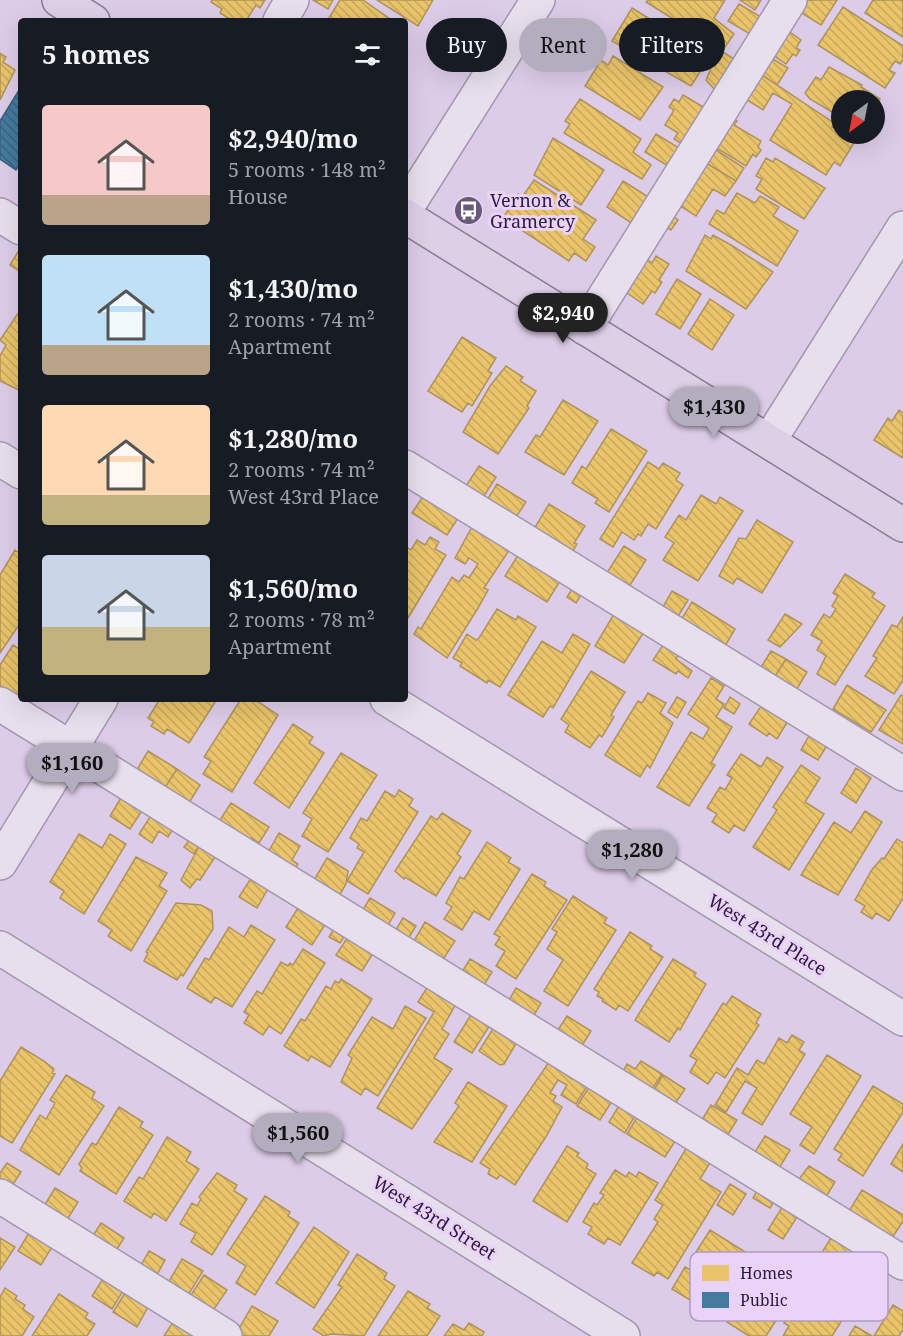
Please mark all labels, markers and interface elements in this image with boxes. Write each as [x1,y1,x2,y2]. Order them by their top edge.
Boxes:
chip: Buy [426,18,507,72]
chip: Rent [519,18,607,72]
chip: Filters [619,18,725,72]
text: 5 homes [42,36,150,72]
icon: filters [351,38,384,71]
north arrow [831,90,885,144]
map controls [831,90,885,144]
text: $2,940/mo [228,120,358,156]
icon: home [90,129,162,201]
text: 5 rooms · 148 m² [228,156,386,183]
text: House [228,183,288,210]
place label: Vernon & Gramercy [490,188,576,233]
bus stop icon: Vernon & Gramercy [453,195,485,227]
text: $1,430/mo [228,270,358,306]
icon: home [90,279,162,351]
pin: $2,940 [514,293,612,344]
text: $2,940 [532,299,594,326]
text: 2 rooms · 74 m² [228,306,375,333]
text: Apartment [228,333,332,360]
pin: $1,430 [665,387,763,438]
text: $1,430 [683,393,745,420]
text: $1,280/mo [228,420,358,456]
icon: home [90,429,162,501]
text: 2 rooms · 74 m² [228,456,375,483]
text: West 43rd Place [228,483,379,510]
text: $1,560/mo [228,570,358,606]
icon: home [90,579,162,651]
text: 2 rooms · 78 m² [228,606,375,633]
text: Apartment [228,633,332,660]
pin: $1,160 [23,743,121,794]
text: $1,160 [41,749,103,776]
pin: $1,280 [583,830,681,881]
text: $1,280 [601,836,663,863]
street label: West 43rd Place [704,888,832,980]
pin: $1,560 [249,1113,347,1164]
text: $1,560 [267,1119,329,1146]
street label: West 43rd Street [368,1170,501,1265]
legend [690,1252,888,1321]
text: Homes [740,1262,793,1284]
text: Public [740,1289,788,1311]

